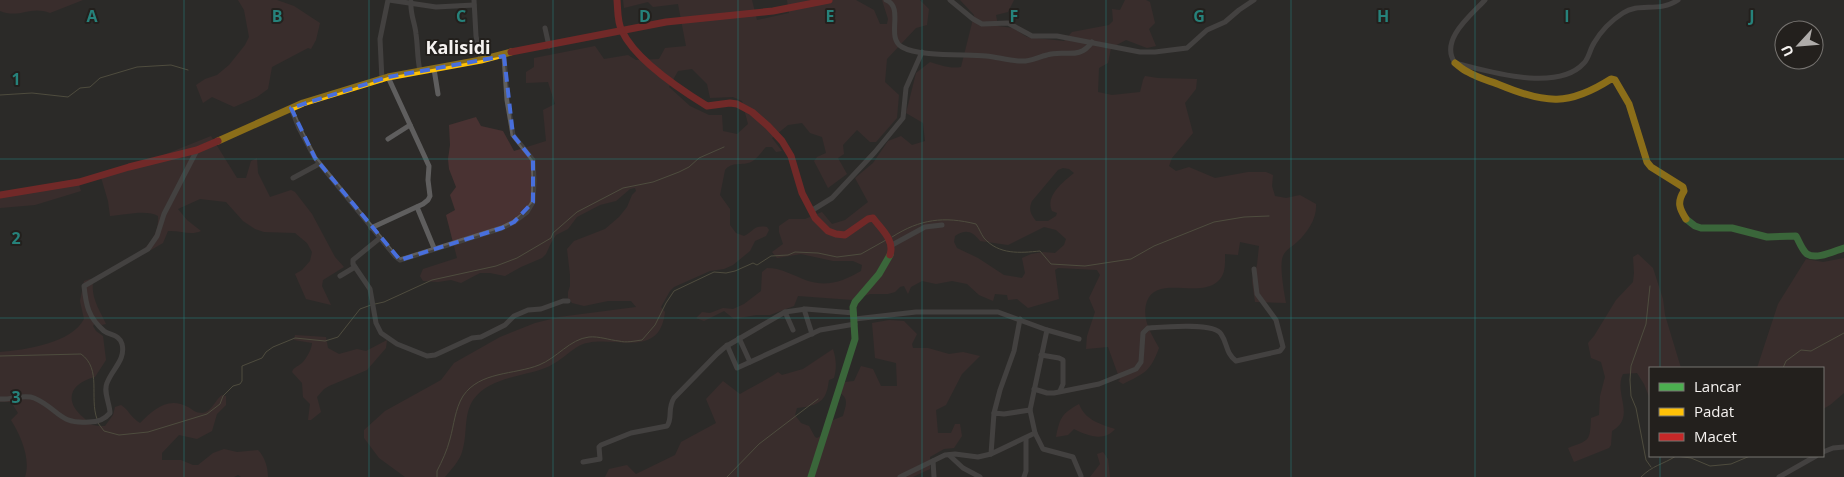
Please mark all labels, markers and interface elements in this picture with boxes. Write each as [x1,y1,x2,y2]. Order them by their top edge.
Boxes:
text: A [86,5,98,27]
text: B [272,5,282,27]
text: C [456,5,466,27]
text: D [639,5,651,27]
text: E [826,5,835,27]
text: F [1010,5,1018,27]
text: G [1193,5,1205,27]
text: H [1377,5,1389,27]
text: I [1564,5,1570,27]
text: J [1747,5,1755,27]
north arrow [1774,20,1824,70]
district label: Kalisidi [425,35,491,59]
text: U [1776,42,1798,60]
text: 1 [11,68,21,90]
text: 2 [11,227,21,249]
legend [1649,367,1824,457]
text: Lancar [1694,376,1741,396]
text: 3 [11,386,21,408]
text: Padat [1694,401,1734,421]
text: Macet [1694,426,1737,446]

